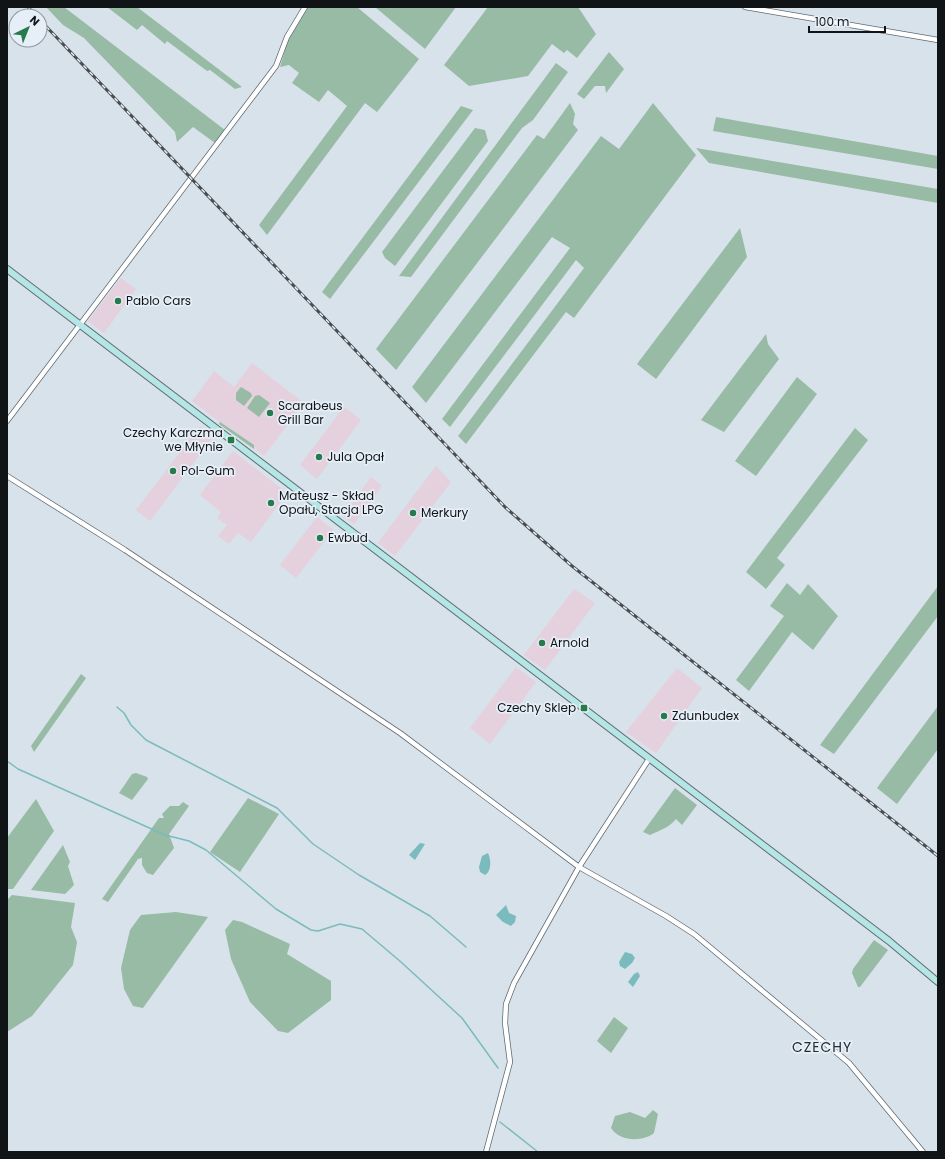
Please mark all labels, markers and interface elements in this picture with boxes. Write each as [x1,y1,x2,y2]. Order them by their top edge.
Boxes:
north arrow [8,8,48,48]
scale bar [809,8,885,34]
text: N [26,12,43,29]
text: 100 m [815,13,849,30]
place label: Pablo Cars [126,292,191,309]
marker: Pablo Cars [113,296,123,306]
place label: Scarabeus Grill Bar [278,397,343,428]
marker: Scarabeus Grill Bar [265,408,275,418]
place label: Czechy Karczma we Młynie [123,424,223,455]
marker: Czechy Karczma we Młynie [226,435,236,445]
place label: Jula Opał [327,448,384,465]
marker: Jula Opał [314,452,324,462]
place label: Pol-Gum [181,462,235,479]
marker: Pol-Gum [168,466,178,476]
place label: Mateusz - Skład Opału, Stacja LPG [279,487,384,518]
marker: Mateusz - Skład Opału, Stacja LPG [266,498,276,508]
place label: Merkury [421,504,469,521]
marker: Merkury [408,508,418,518]
place label: Ewbud [328,529,368,546]
marker: Ewbud [315,533,325,543]
place label: Arnold [550,634,589,651]
marker: Arnold [537,638,547,648]
place label: Czechy Sklep [497,699,576,716]
marker: Czechy Sklep [579,703,589,713]
place label: Zdunbudex [672,707,739,724]
marker: Zdunbudex [659,711,669,721]
district label: CZECHY [792,1037,852,1057]

